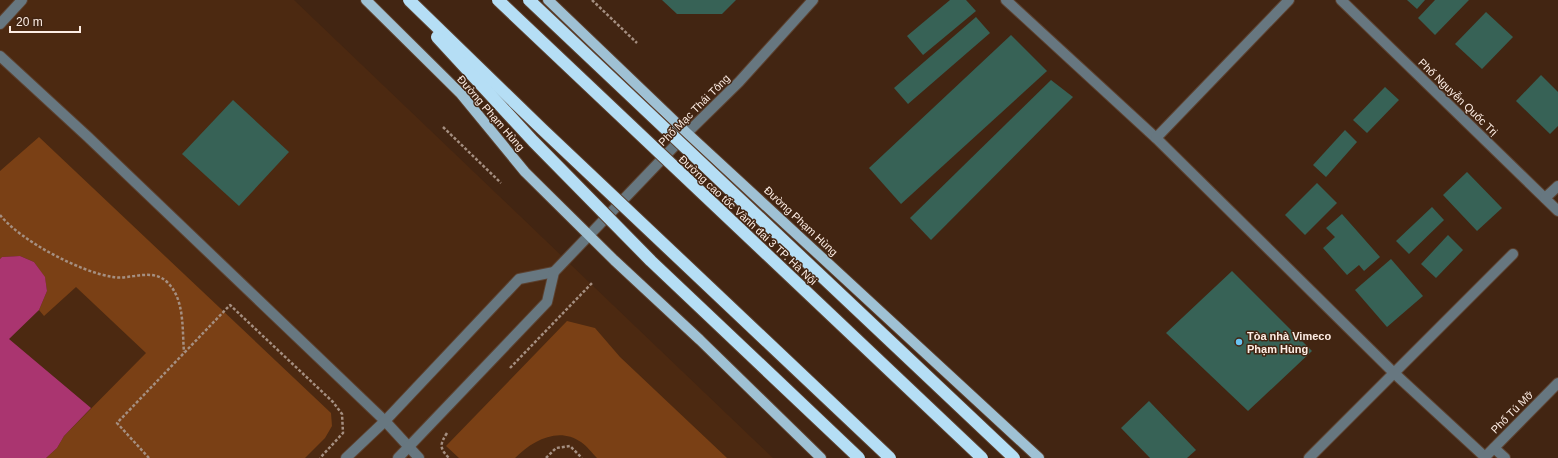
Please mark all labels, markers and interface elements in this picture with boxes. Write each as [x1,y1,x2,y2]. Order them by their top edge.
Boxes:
scale bar [10,8,80,34]
text: 20 m [16,15,43,29]
street label: Phố Nguyễn Quốc Trị [1416,56,1500,138]
street label: Phố Mạc Thái Tông [656,72,732,148]
street label: Đường Phạm Hùng [455,73,527,153]
street label: Đường cao tốc Vành đai 3 TP. Hà Nội [677,153,819,287]
street label: Đường Phạm Hùng [762,184,840,258]
place label: Tòa nhà Vimeco Phạm Hùng [1247,330,1331,356]
marker: Tòa nhà Vimeco Phạm Hùng [1234,337,1244,347]
street label: Phố Tú Mỡ [1488,388,1536,436]

